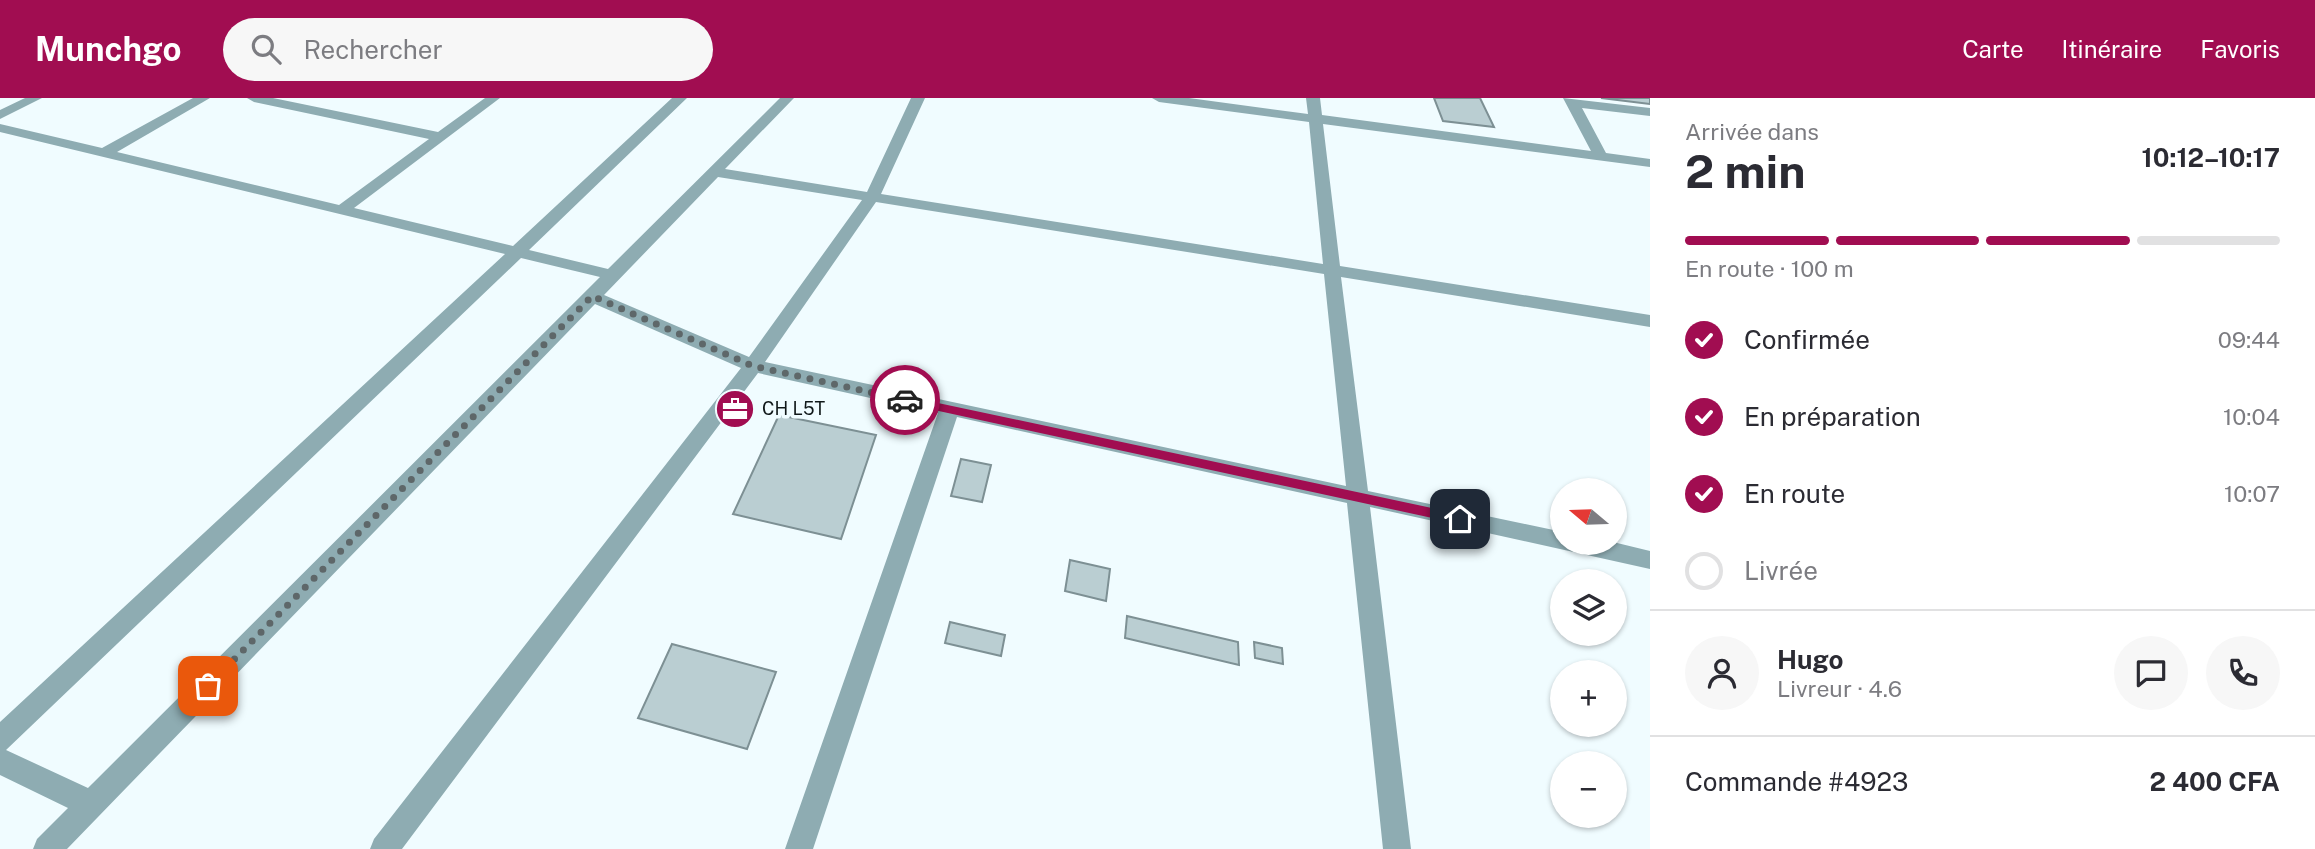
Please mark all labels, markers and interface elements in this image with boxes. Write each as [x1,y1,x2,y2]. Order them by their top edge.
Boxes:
search box [223,18,713,81]
text: Munchgo [35,30,181,68]
icon: search [247,30,285,68]
text: Rechercher [303,34,443,65]
text: Carte [1962,35,2024,63]
text: Itinéraire [2062,35,2162,63]
text: Favoris [2200,35,2280,63]
text: Arrivée dans [1685,118,1819,145]
text: 10:12–10:17 [2142,142,2280,173]
text: 2 min [1685,144,1805,198]
text: En route · 100 m [1685,255,1854,282]
icon: check [1685,321,1723,359]
text: Confirmée [1744,324,1870,355]
text: 09:44 [2218,326,2280,353]
courier [870,365,940,435]
icon: car [886,381,924,419]
office icon: CH L5T [714,388,756,430]
place label: CH L5T [762,398,825,419]
icon: check [1685,398,1723,436]
text: En préparation [1744,401,1921,432]
text: 10:04 [2223,403,2280,430]
icon: check [1685,475,1723,513]
north arrow [1550,478,1628,555]
map controls [1550,478,1627,828]
text: En route [1744,478,1845,509]
text: 10:07 [2224,480,2280,507]
pin [1430,489,1490,549]
icon: home [1441,500,1479,538]
text: Livrée [1744,555,1818,586]
button: layers [1550,569,1627,646]
button: person [1685,636,1759,710]
button: chat [2114,636,2188,710]
button: phone [2206,636,2280,710]
text: Hugo [1777,644,1843,675]
pin [178,656,238,716]
button: + [1550,660,1627,737]
icon: bag [189,667,227,705]
text: Livreur · 4.6 [1777,675,1902,702]
button: − [1550,751,1627,828]
text: Commande #4923 [1685,766,1908,797]
text: 2 400 CFA [2150,766,2280,797]

